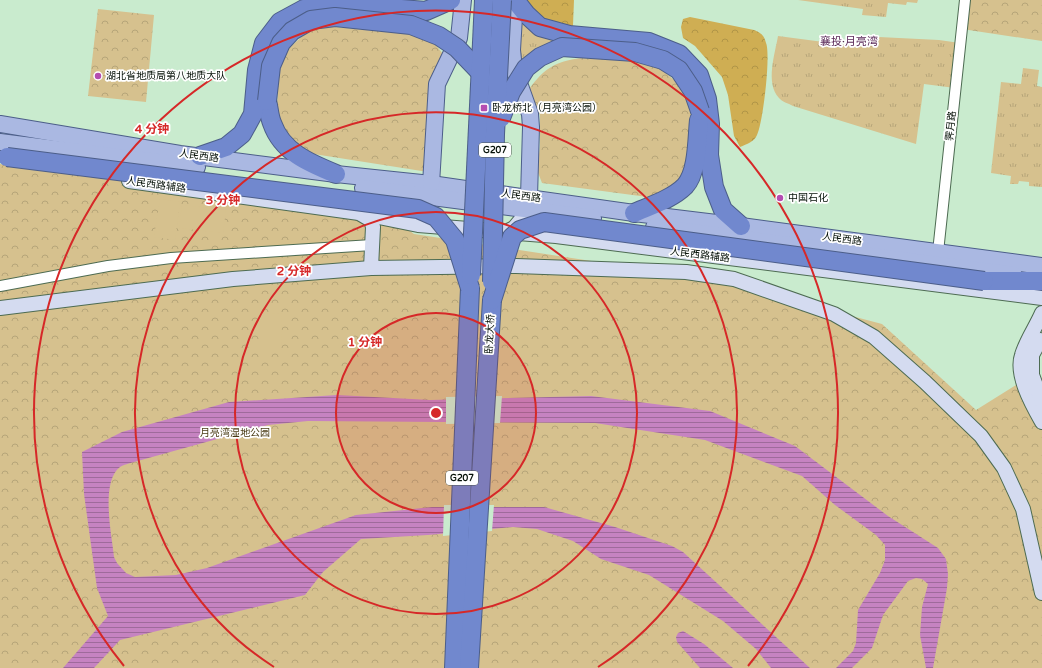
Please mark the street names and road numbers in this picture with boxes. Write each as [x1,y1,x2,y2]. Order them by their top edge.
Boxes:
street label: 霁月路 [943,110,959,142]
road number: G207 [479,143,511,157]
street label: 人民西路 [178,147,220,165]
street label: 人民西路辅路 [125,175,187,195]
street label: 人民西路 [500,187,542,205]
street label: 人民西路 [821,230,863,248]
street label: 人民西路辅路 [669,245,731,265]
street label: 卧龙大桥 [483,314,497,354]
road number: G207 [446,471,478,485]

